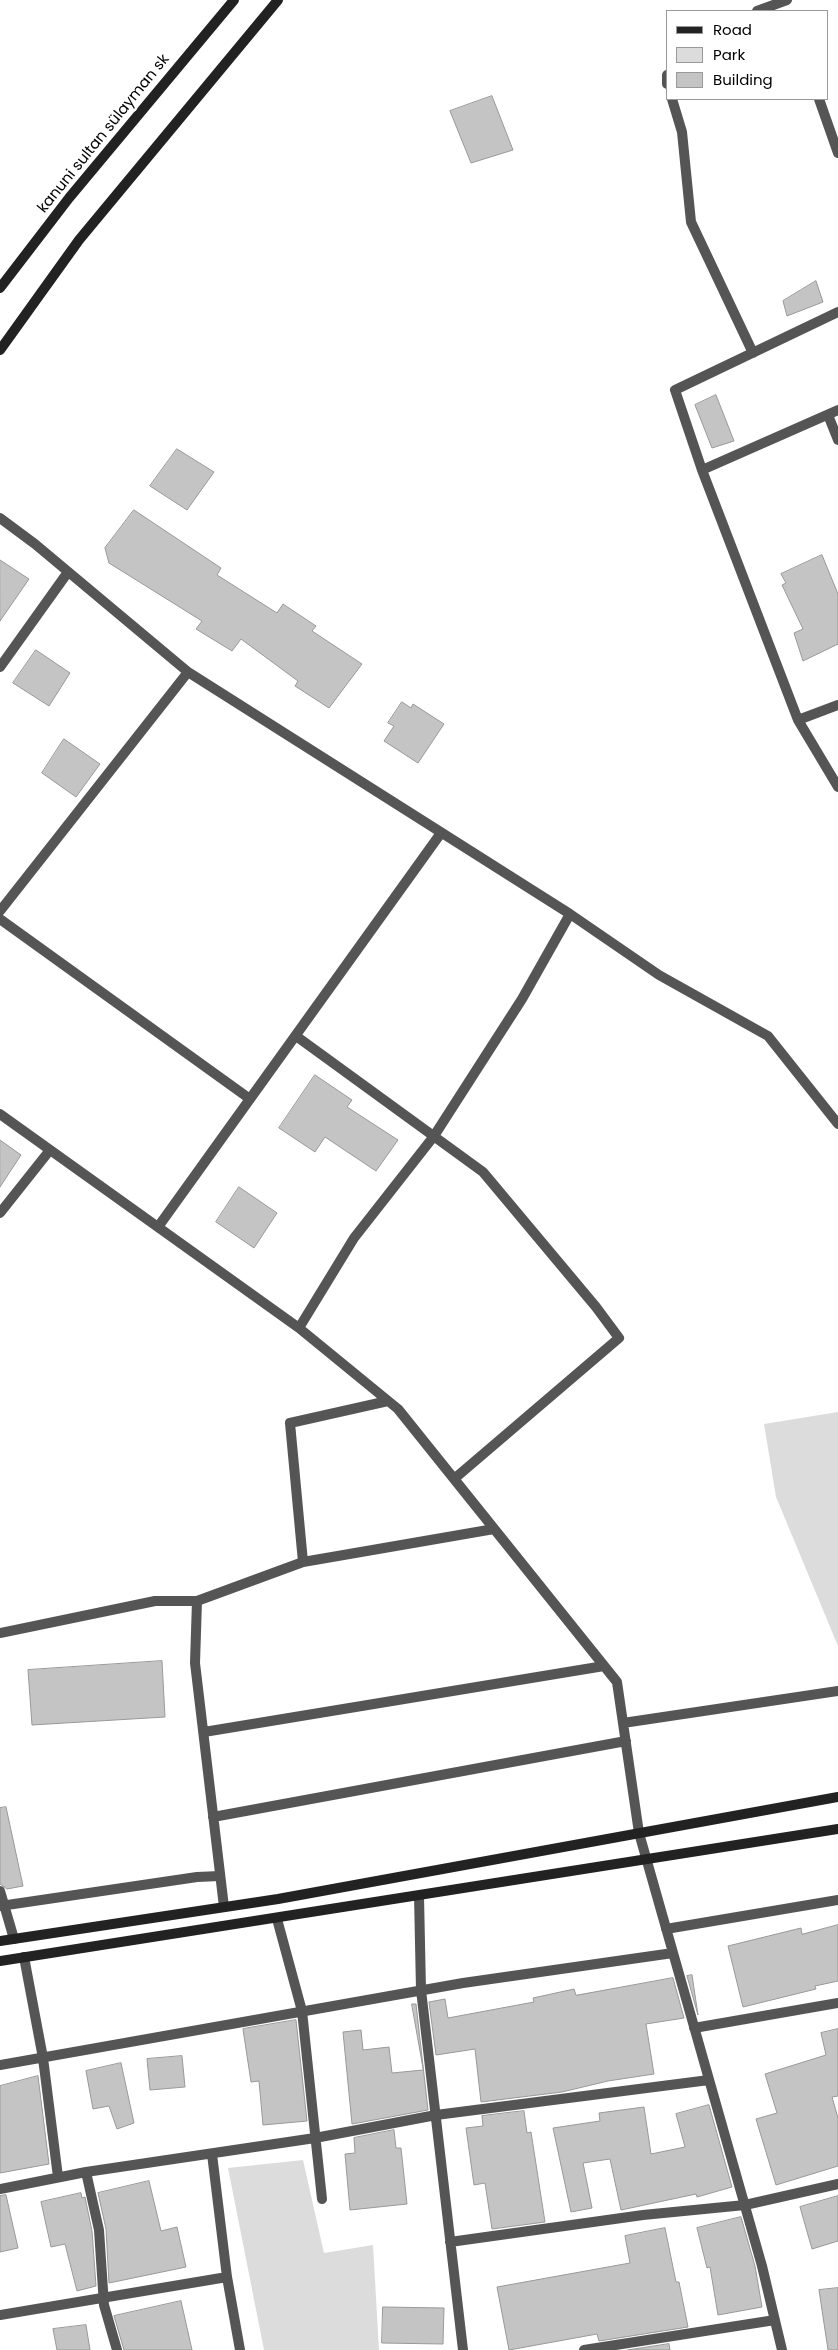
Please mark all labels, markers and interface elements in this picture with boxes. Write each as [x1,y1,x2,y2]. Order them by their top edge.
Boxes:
legend [666,10,828,100]
text: Road [713,19,752,40]
text: Park [713,44,745,65]
street label: kanuni sultan sülayman sk [34,51,174,217]
text: Building [713,69,773,90]

